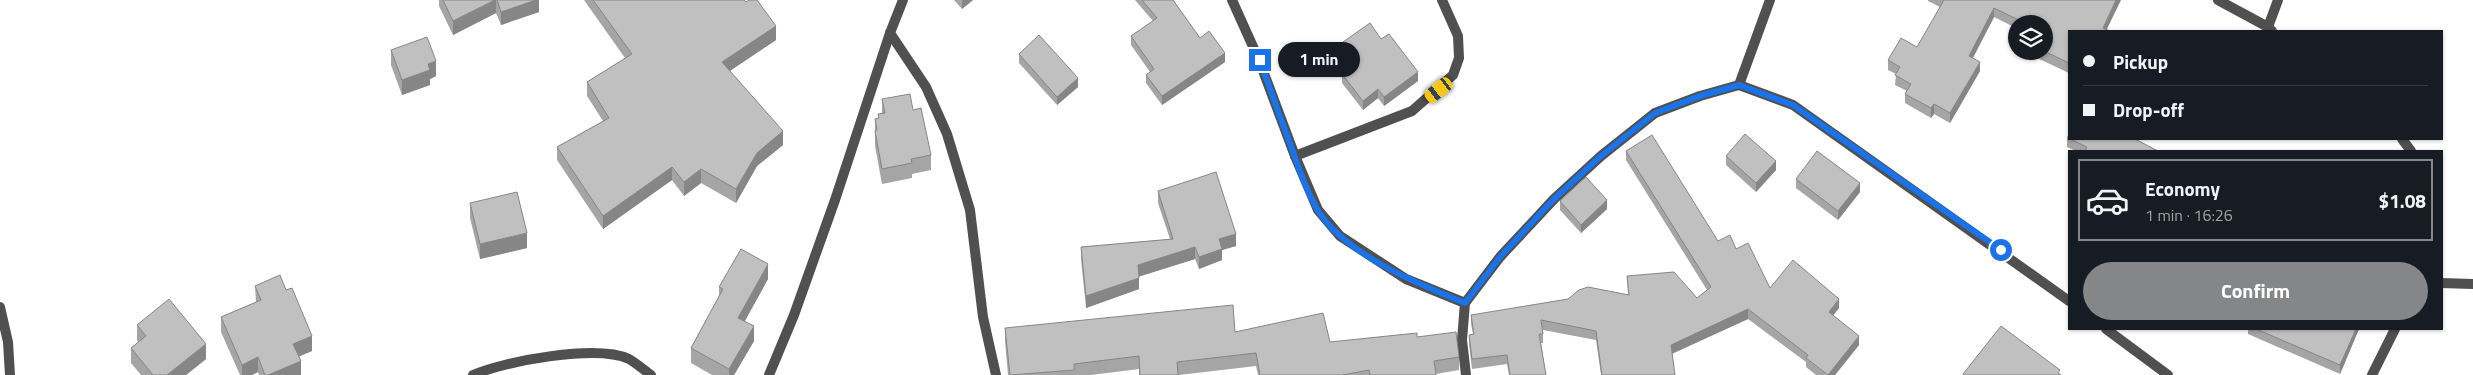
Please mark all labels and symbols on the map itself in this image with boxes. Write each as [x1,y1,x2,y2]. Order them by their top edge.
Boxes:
callout: 1 min [1278,42,1360,78]
route end [1249,49,1271,71]
car [1422,75,1455,105]
route start [1990,239,2012,261]

